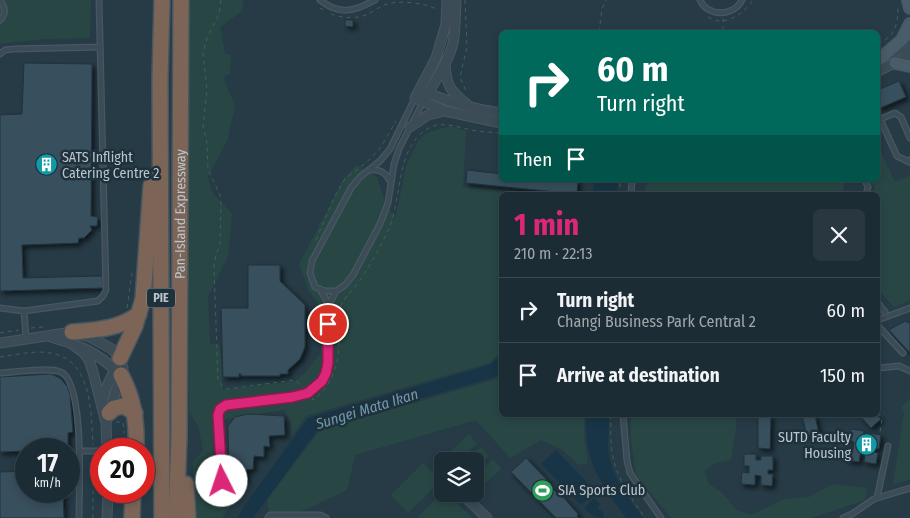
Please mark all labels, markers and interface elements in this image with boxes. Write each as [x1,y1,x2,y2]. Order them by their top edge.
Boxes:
text: 60 m [597,48,668,90]
icon: right [514,50,579,115]
text: Turn right [597,90,685,117]
icon: arrive [562,145,590,173]
street label: Pan-Island Expressway [172,148,189,279]
text: Then [514,148,552,171]
place label: SATS Inflight Catering Centre 2 [62,149,159,182]
building icon: SATS Inflight Catering Centre 2 [34,153,58,177]
text: 1 min [514,207,579,243]
button: close [813,209,865,261]
text: 210 m · 22:13 [514,244,593,263]
road number: PIE [147,288,175,308]
text: Turn right [557,289,634,312]
icon: right [514,296,542,324]
text: 60 m [827,299,865,322]
pin [307,303,349,345]
icon: arrive [314,310,342,338]
text: Changi Business Park Central 2 [557,312,756,331]
icon: arrive [514,361,542,389]
text: Arrive at destination [557,364,720,387]
text: 150 m [820,364,865,387]
water label: Sungei Mata Ikan [313,385,420,433]
place label: SUTD Faculty Housing [778,429,852,462]
building icon: SUTD Faculty Housing [855,433,879,457]
speed limit sign: 20 [90,438,155,503]
text: 17 [37,449,58,479]
map controls [434,452,484,502]
button: layers [434,452,484,502]
position arrow [195,454,247,506]
text: km/h [34,476,61,490]
sports icon: SIA Sports Club [530,478,554,502]
place label: SIA Sports Club [558,482,645,499]

